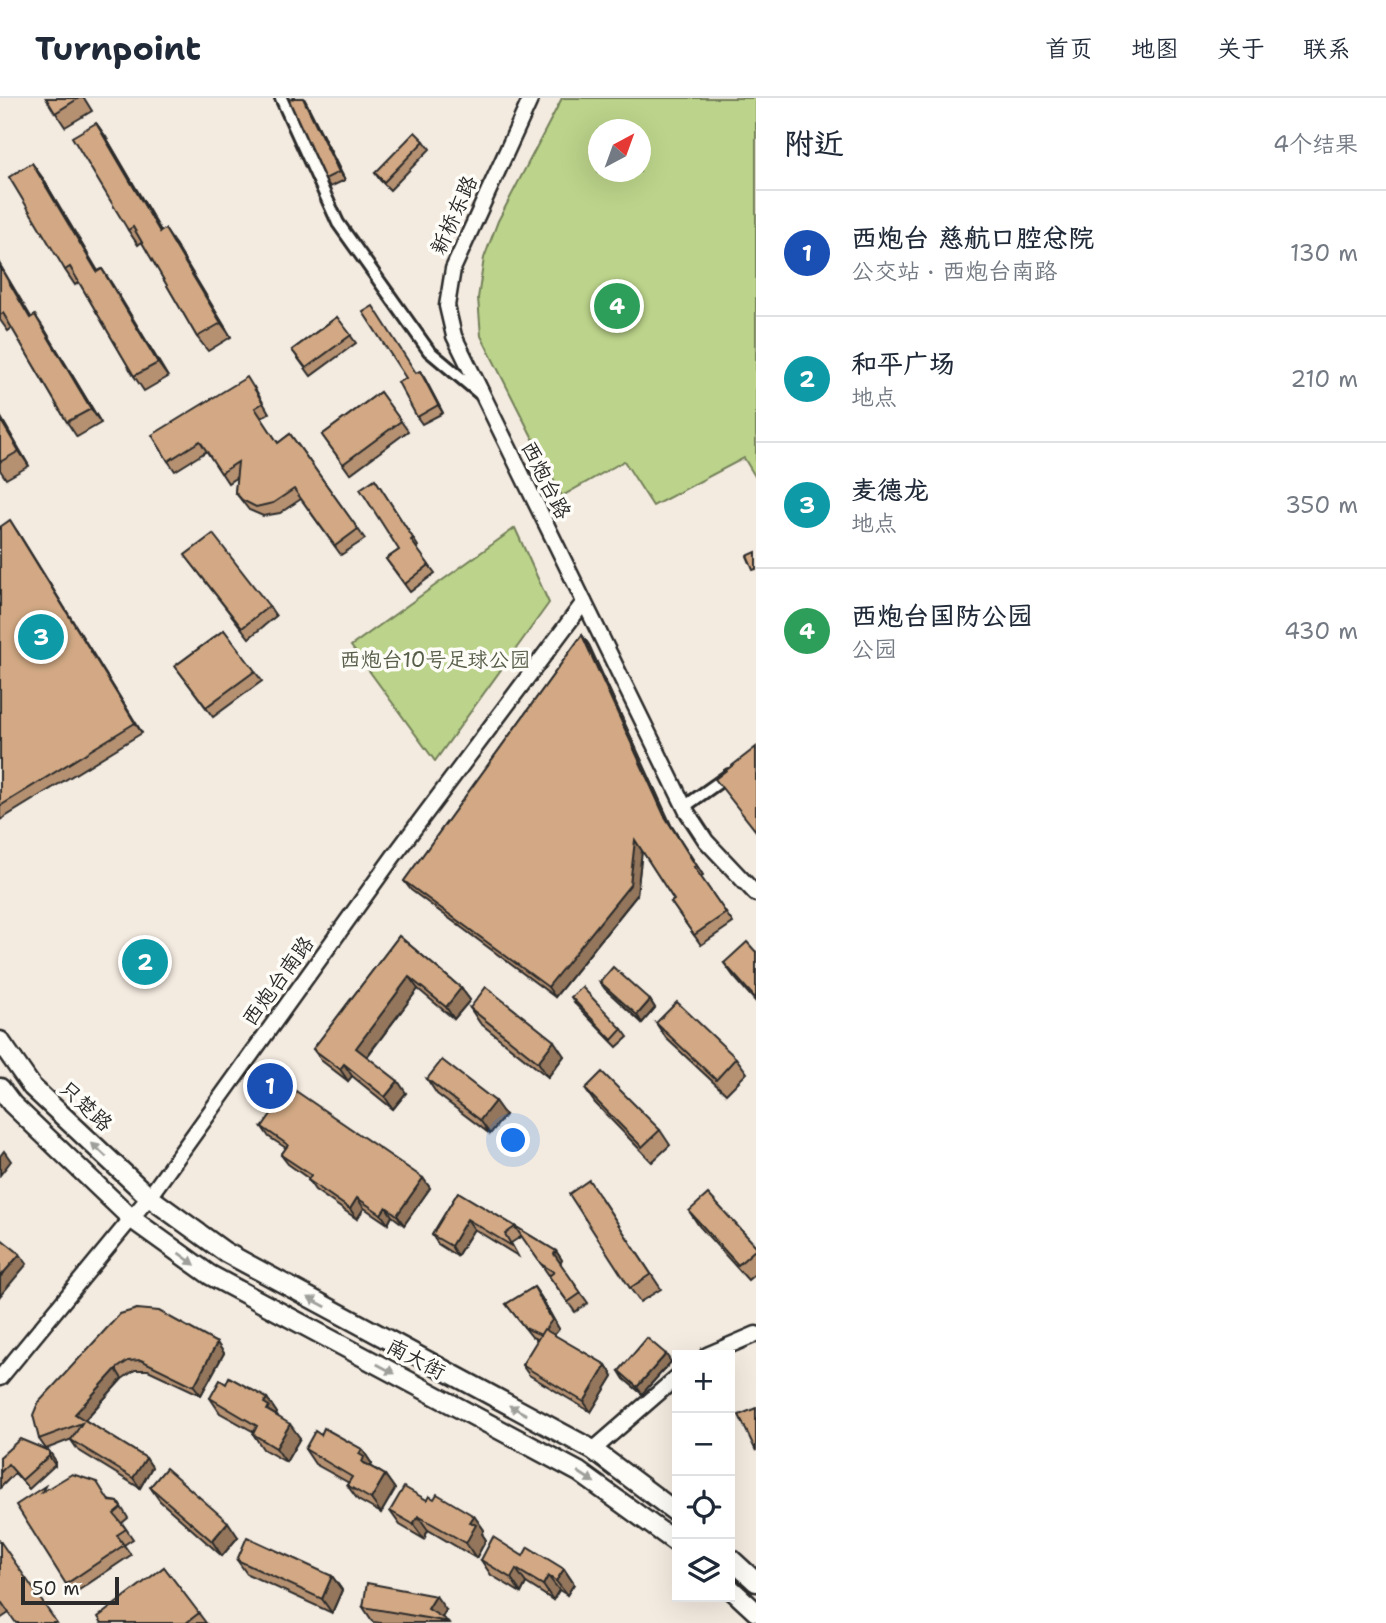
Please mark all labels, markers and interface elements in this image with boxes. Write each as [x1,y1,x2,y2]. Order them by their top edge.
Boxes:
text: Turnpoint [35,26,201,71]
text: 首页 [1045,33,1093,65]
text: 地图 [1131,33,1179,65]
text: 关于 [1217,33,1265,65]
text: 联系 [1303,33,1351,65]
north arrow [588,119,651,182]
text: 附近 [784,123,844,164]
text: 4个结果 [1273,129,1358,159]
street label: 新桥东路 [424,171,484,259]
text: 西炮台 慈航口腔总院 [851,220,1094,255]
text: 1 [802,238,812,268]
text: 130 m [1290,238,1358,268]
text: 公交站 · 西炮台南路 [851,256,1057,286]
pin: 4 [594,280,640,332]
text: 和平广场 [851,346,955,381]
text: 2 [799,364,815,394]
text: 210 m [1290,364,1358,394]
text: 地点 [851,382,897,412]
street label: 西炮台路 [514,436,578,524]
text: 麦德龙 [851,472,929,507]
text: 3 [799,490,815,520]
text: 350 m [1285,490,1358,520]
text: 地点 [851,508,897,538]
text: 西炮台国防公园 [851,598,1033,633]
pin: 3 [18,611,64,663]
text: 4 [799,616,815,646]
text: 430 m [1284,616,1358,646]
text: 公园 [851,634,897,664]
park label: 西炮台10号足球公园 [340,646,530,674]
street label: 西炮台南路 [236,930,320,1032]
pin: 2 [122,936,168,988]
pin: 1 [247,1060,293,1112]
street label: 只楚路 [53,1074,119,1138]
your location [496,1123,530,1157]
one-way arrow [91,1142,108,1159]
one-way arrow [178,1251,196,1265]
one-way arrow [308,1296,327,1308]
street label: 南大街 [382,1332,450,1386]
map controls [672,1350,735,1602]
button: + [672,1350,735,1413]
one-way arrow [376,1363,395,1375]
one-way arrow [508,1404,528,1416]
button: − [672,1413,735,1476]
one-way arrow [576,1470,595,1483]
button: locate [672,1476,735,1539]
button: layers [672,1539,735,1602]
scale bar [21,1574,119,1606]
text: 50 m [32,1576,80,1601]

